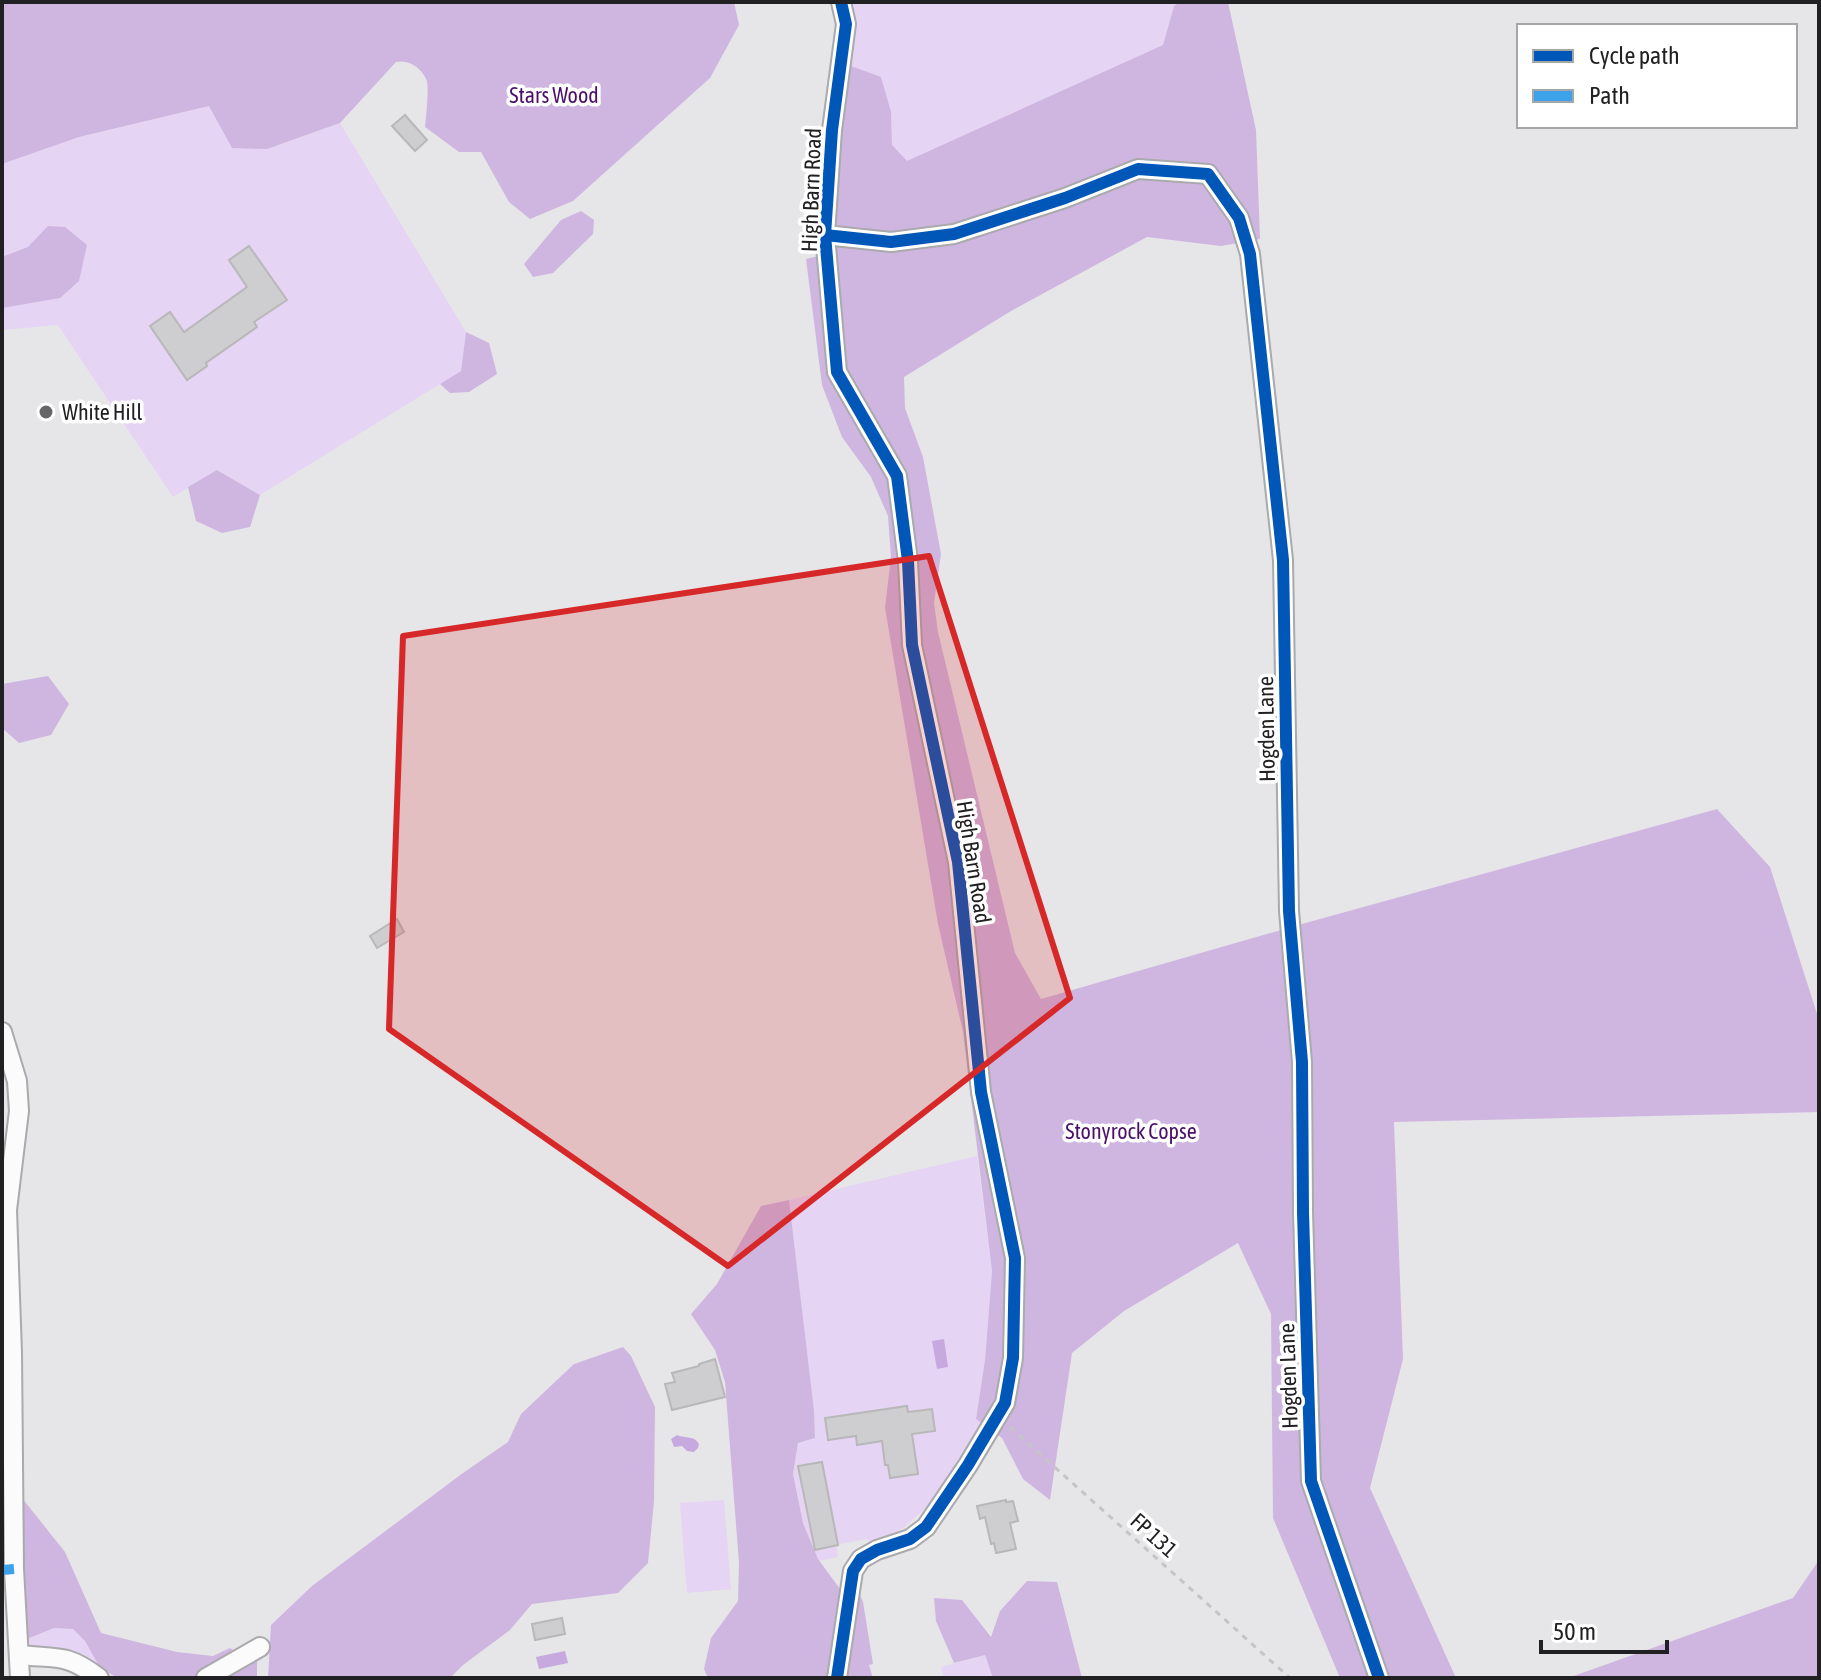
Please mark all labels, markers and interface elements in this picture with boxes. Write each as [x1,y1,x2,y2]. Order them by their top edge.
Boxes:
legend [1517,24,1797,128]
text: Cycle path [1589,42,1680,69]
park label: Stars Wood [509,82,599,108]
text: Path [1589,82,1630,109]
street label: High Barn Road [796,128,826,252]
place label: White Hill [62,399,142,425]
marker: White Hill [37,403,55,421]
street label: Hogden Lane [1252,676,1280,782]
street label: High Barn Road [951,799,997,925]
park label: Stonyrock Copse [1065,1118,1197,1144]
street label: Hogden Lane [1273,1323,1303,1429]
street label: FP 131 [1125,1507,1183,1563]
scale bar [1541,1604,1667,1654]
text: 50 m [1553,1618,1596,1645]

